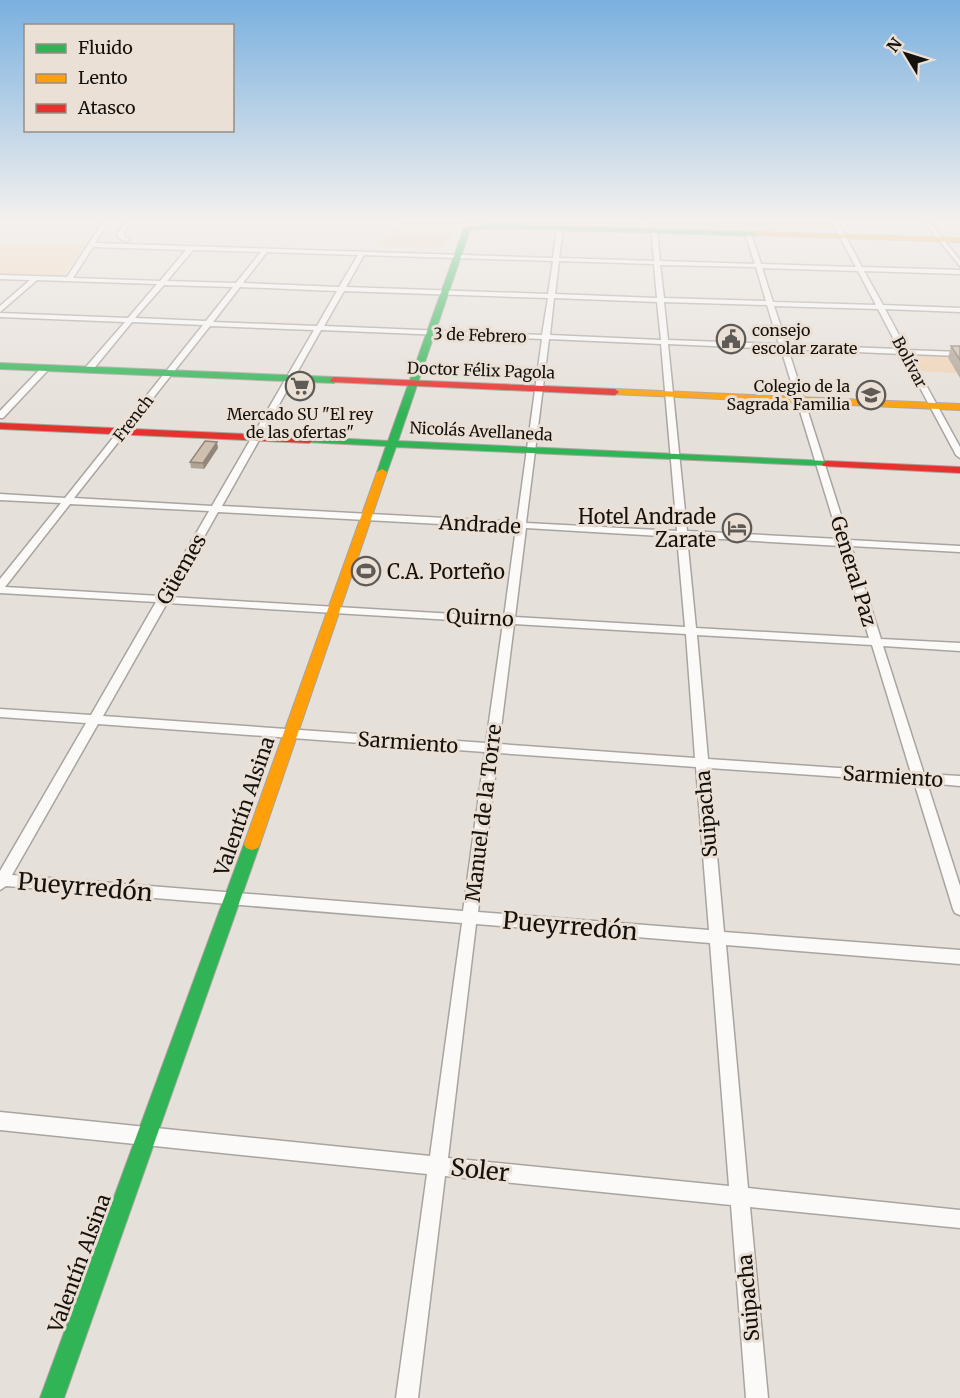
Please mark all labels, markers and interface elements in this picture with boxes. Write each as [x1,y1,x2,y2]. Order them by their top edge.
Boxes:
legend [24,24,234,132]
north arrow [876,24,936,84]
text: N [882,33,906,56]
text: Fluido [78,36,133,59]
text: Lento [78,66,128,89]
text: Atasco [77,96,136,119]
place label: consejo escolar zarate [752,320,857,358]
street label: 3 de Febrero [433,323,527,347]
public building icon: consejo escolar zarate [715,323,747,355]
street label: Bolívar [888,333,932,391]
street label: Doctor Félix Pagola [407,357,556,383]
supermarket icon: Mercado SU "El rey de las ofertas" [284,370,316,402]
place label: Colegio de la Sagrada Familia [727,376,850,414]
school or university icon: Colegio de la Sagrada Familia [855,379,887,411]
street label: French [109,390,158,445]
place label: Mercado SU "El rey de las ofertas" [227,404,374,442]
street label: Nicolás Avellaneda [409,417,553,445]
place label: Hotel Andrade Zarate [578,504,716,552]
street label: Andrade [438,509,521,539]
hotel icon: Hotel Andrade Zarate [721,512,753,544]
street label: General Paz [825,513,883,629]
street label: Güemes [151,529,211,609]
sports icon: C.A. Porteño [350,555,382,587]
place label: C.A. Porteño [387,559,505,584]
street label: Quirno [446,603,515,631]
street label: Manuel de la Torre [460,723,506,903]
street label: Sarmiento [357,726,459,758]
street label: Valentín Alsina [208,733,280,880]
street label: Sarmiento [842,760,944,792]
street label: Suipacha [690,769,722,859]
street label: Pueyrredón [16,866,154,908]
street label: Pueyrredón [501,905,639,947]
street label: Soler [449,1151,511,1189]
street label: Valentín Alsina [42,1190,116,1337]
street label: Suipacha [732,1253,764,1343]

